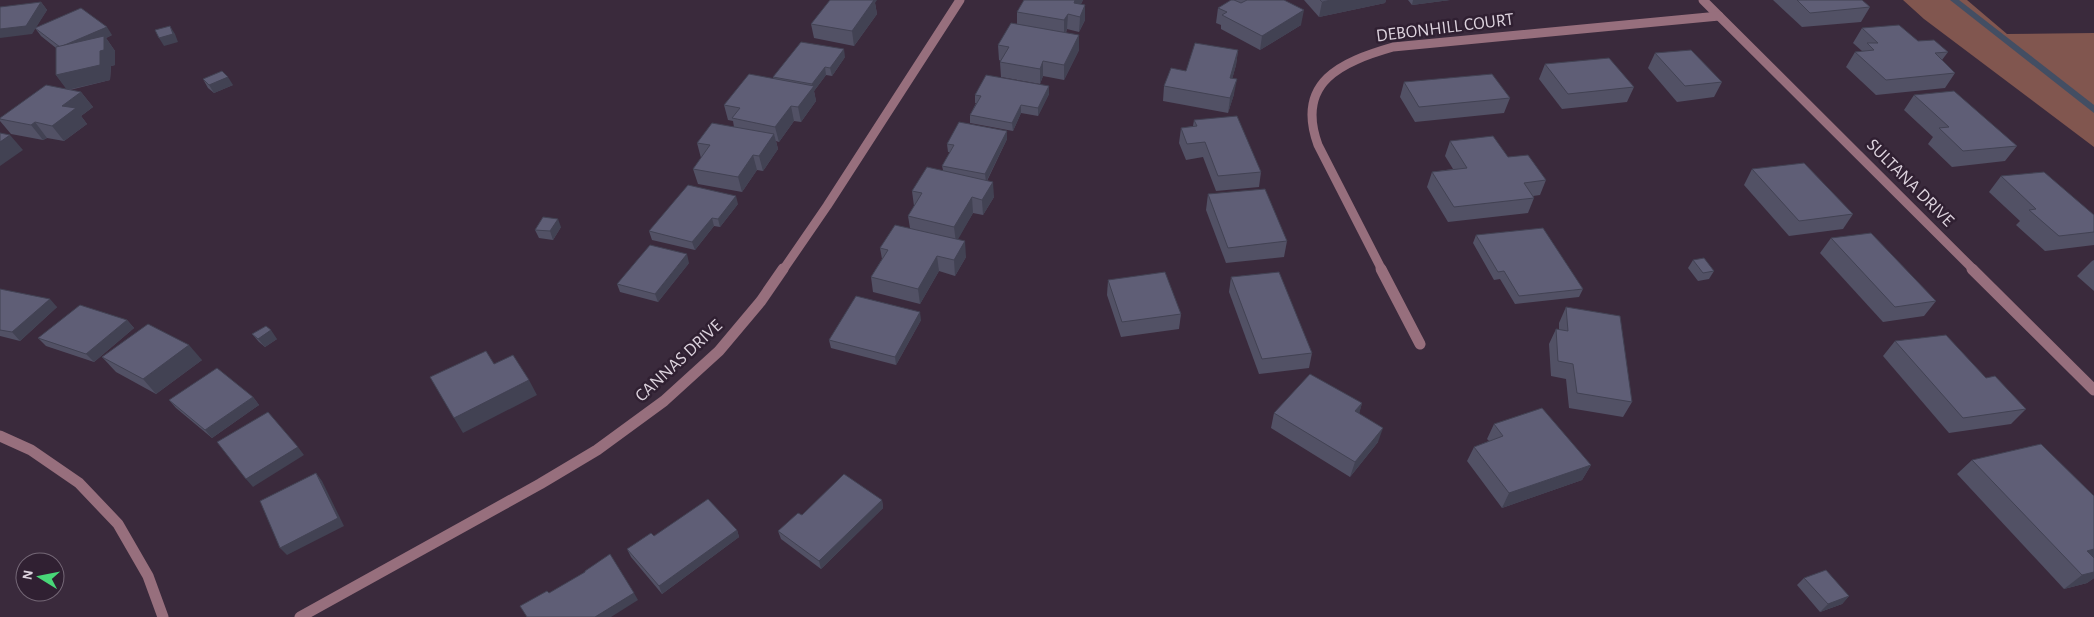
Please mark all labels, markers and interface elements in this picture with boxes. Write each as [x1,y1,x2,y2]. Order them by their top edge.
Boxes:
street label: DEBONHILL COURT [1375,11,1515,45]
street label: SULTANA DRIVE [1863,136,1957,230]
street label: CANNAS DRIVE [632,316,726,405]
north arrow [15,552,65,602]
text: N [20,569,36,581]

